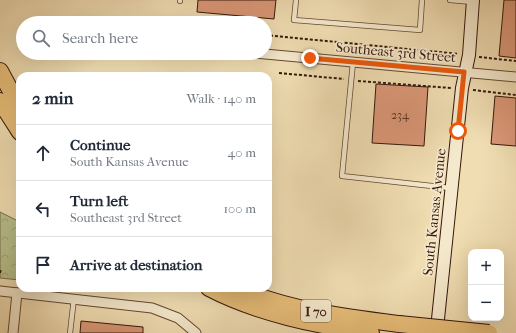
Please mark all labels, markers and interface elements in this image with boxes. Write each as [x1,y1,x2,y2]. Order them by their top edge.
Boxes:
search box [16,16,272,60]
icon: search [30,27,52,49]
text: Search here [62,29,138,47]
street label: Southeast 3rd Street [335,39,457,66]
route end [301,49,319,67]
text: 2 min [32,88,73,108]
text: Walk · 140 m [187,91,256,106]
house number: 234 [391,108,410,122]
route start [449,122,467,140]
text: Continue [70,136,130,154]
icon: ahead [32,142,54,164]
text: 40 m [228,145,256,160]
street label: South Kansas Avenue [419,148,450,277]
text: South Kansas Avenue [70,154,189,169]
text: Turn left [70,192,128,210]
icon: left [32,198,54,220]
text: 100 m [223,201,256,216]
text: Southeast 3rd Street [70,210,182,225]
map controls [468,249,504,321]
button: + [468,249,504,285]
icon: arrive [32,254,54,276]
text: Arrive at destination [70,256,202,274]
button: − [468,285,504,321]
road number: I 70 [301,300,331,322]

